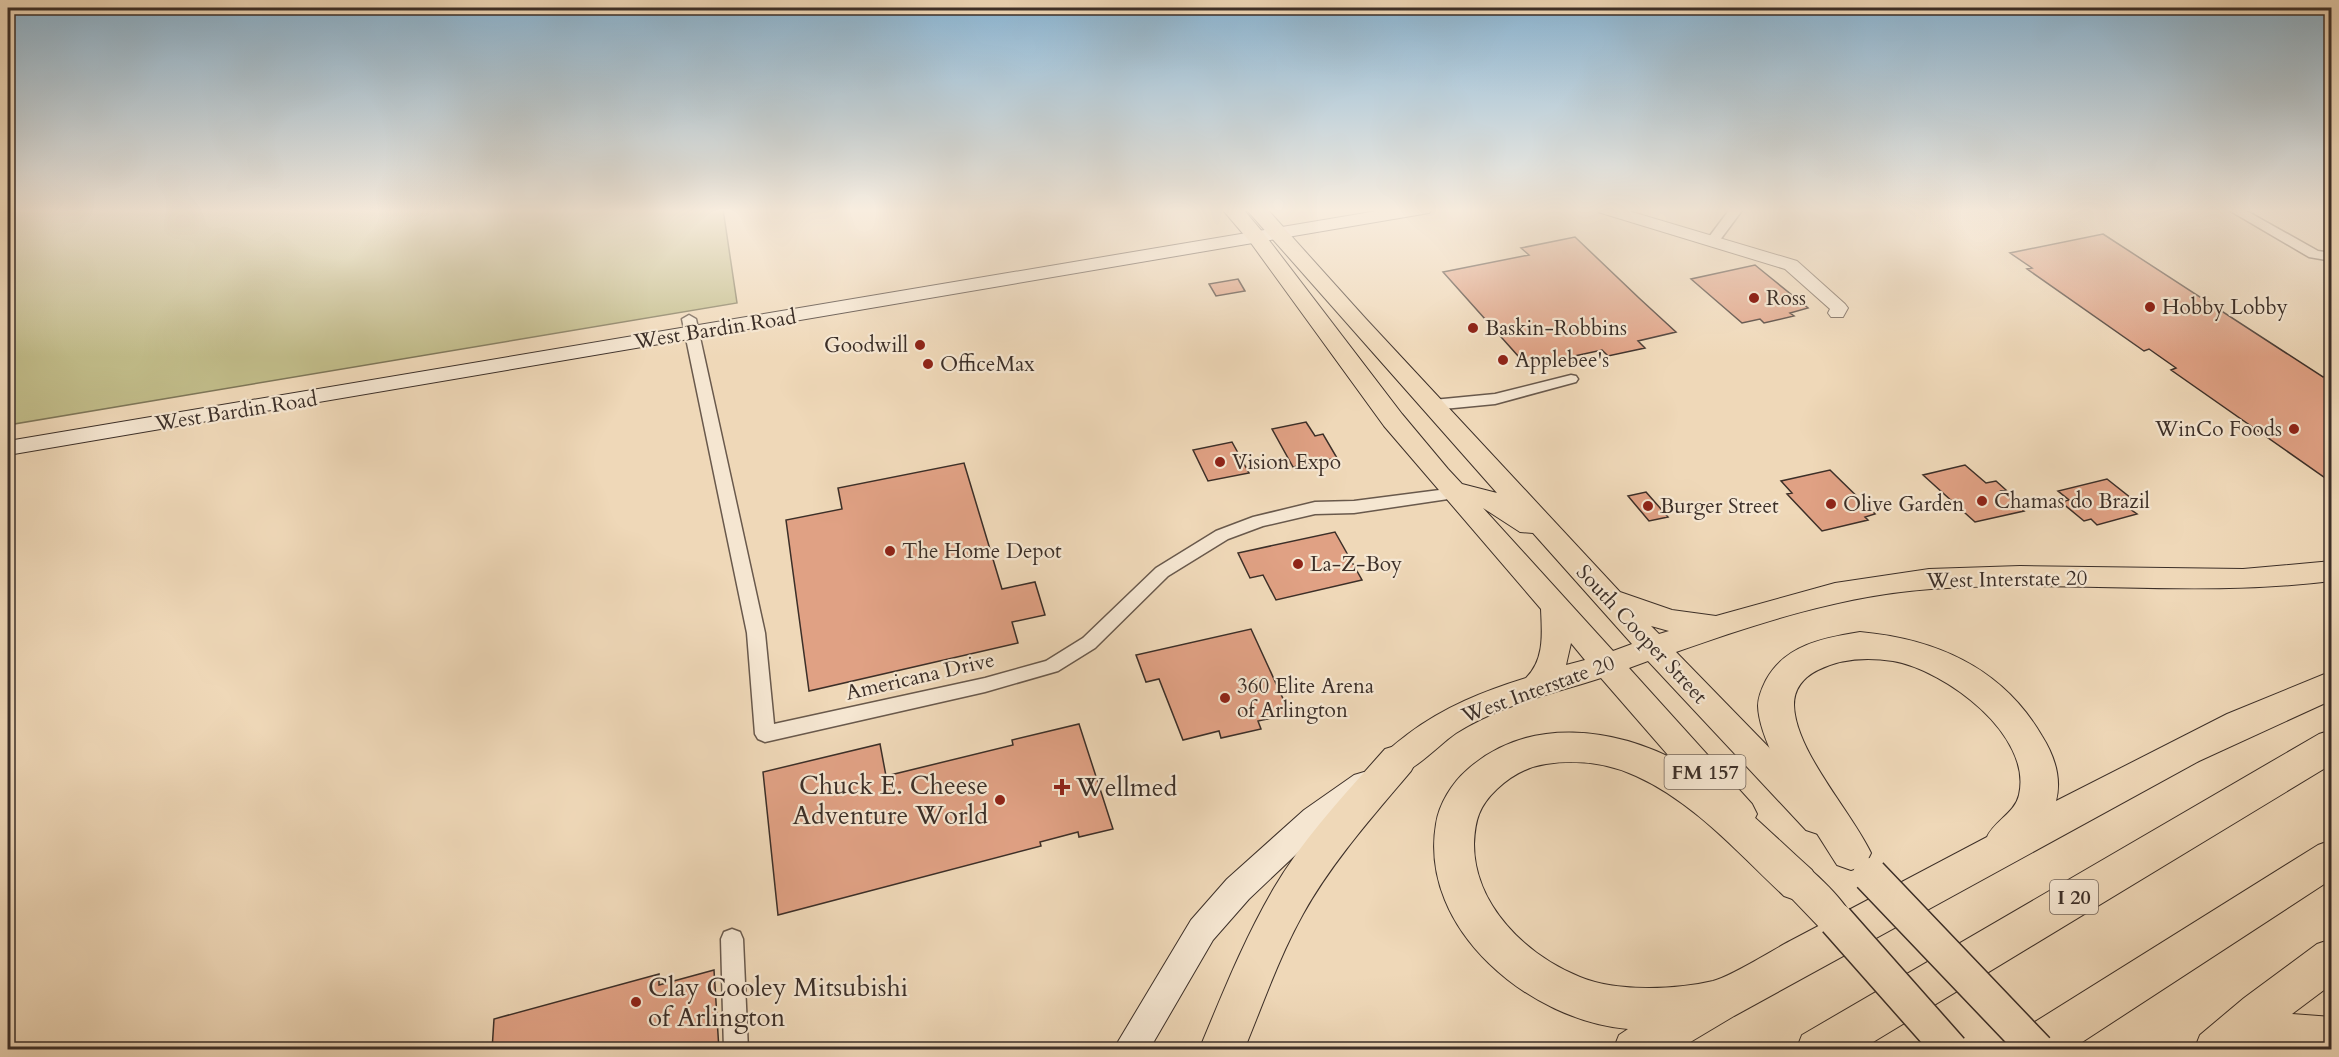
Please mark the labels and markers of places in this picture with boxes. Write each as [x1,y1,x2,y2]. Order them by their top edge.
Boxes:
place label: Ross [1766,284,1806,313]
marker: Ross [1747,291,1761,305]
place label: Hobby Lobby [2162,293,2288,322]
marker: Hobby Lobby [2143,300,2157,314]
place label: Baskin-Robbins [1485,314,1627,343]
marker: Baskin-Robbins [1466,321,1480,335]
place label: Goodwill [824,331,908,360]
marker: Goodwill [913,338,927,352]
place label: Applebee's [1515,346,1609,375]
place label: OfficeMax [940,350,1035,379]
marker: Applebee's [1496,353,1510,367]
marker: OfficeMax [921,357,935,371]
place label: WinCo Foods [2154,415,2282,444]
marker: WinCo Foods [2287,422,2301,436]
place label: Vision Expo [1232,448,1341,477]
marker: Vision Expo [1213,455,1227,469]
place label: Chamas do Brazil [1994,487,2150,516]
place label: Olive Garden [1843,490,1964,519]
place label: Burger Street [1660,492,1779,521]
marker: Chamas do Brazil [1975,494,1989,508]
marker: Olive Garden [1824,497,1838,511]
marker: Burger Street [1641,499,1655,513]
place label: The Home Depot [902,537,1062,566]
marker: The Home Depot [883,544,897,558]
place label: La-Z-Boy [1310,550,1402,579]
marker: La-Z-Boy [1291,557,1305,571]
place label: 360 Elite Arena of Arlington [1237,672,1374,725]
marker: 360 Elite Arena of Arlington [1218,691,1232,705]
place label: Chuck E. Cheese Adventure World [792,768,988,833]
place label: Wellmed [1075,770,1178,805]
marker: Wellmed [1053,778,1071,796]
marker: Chuck E. Cheese Adventure World [993,793,1007,807]
place label: Clay Cooley Mitsubishi of Arlington [648,970,908,1035]
marker: Clay Cooley Mitsubishi of Arlington [629,995,643,1009]

